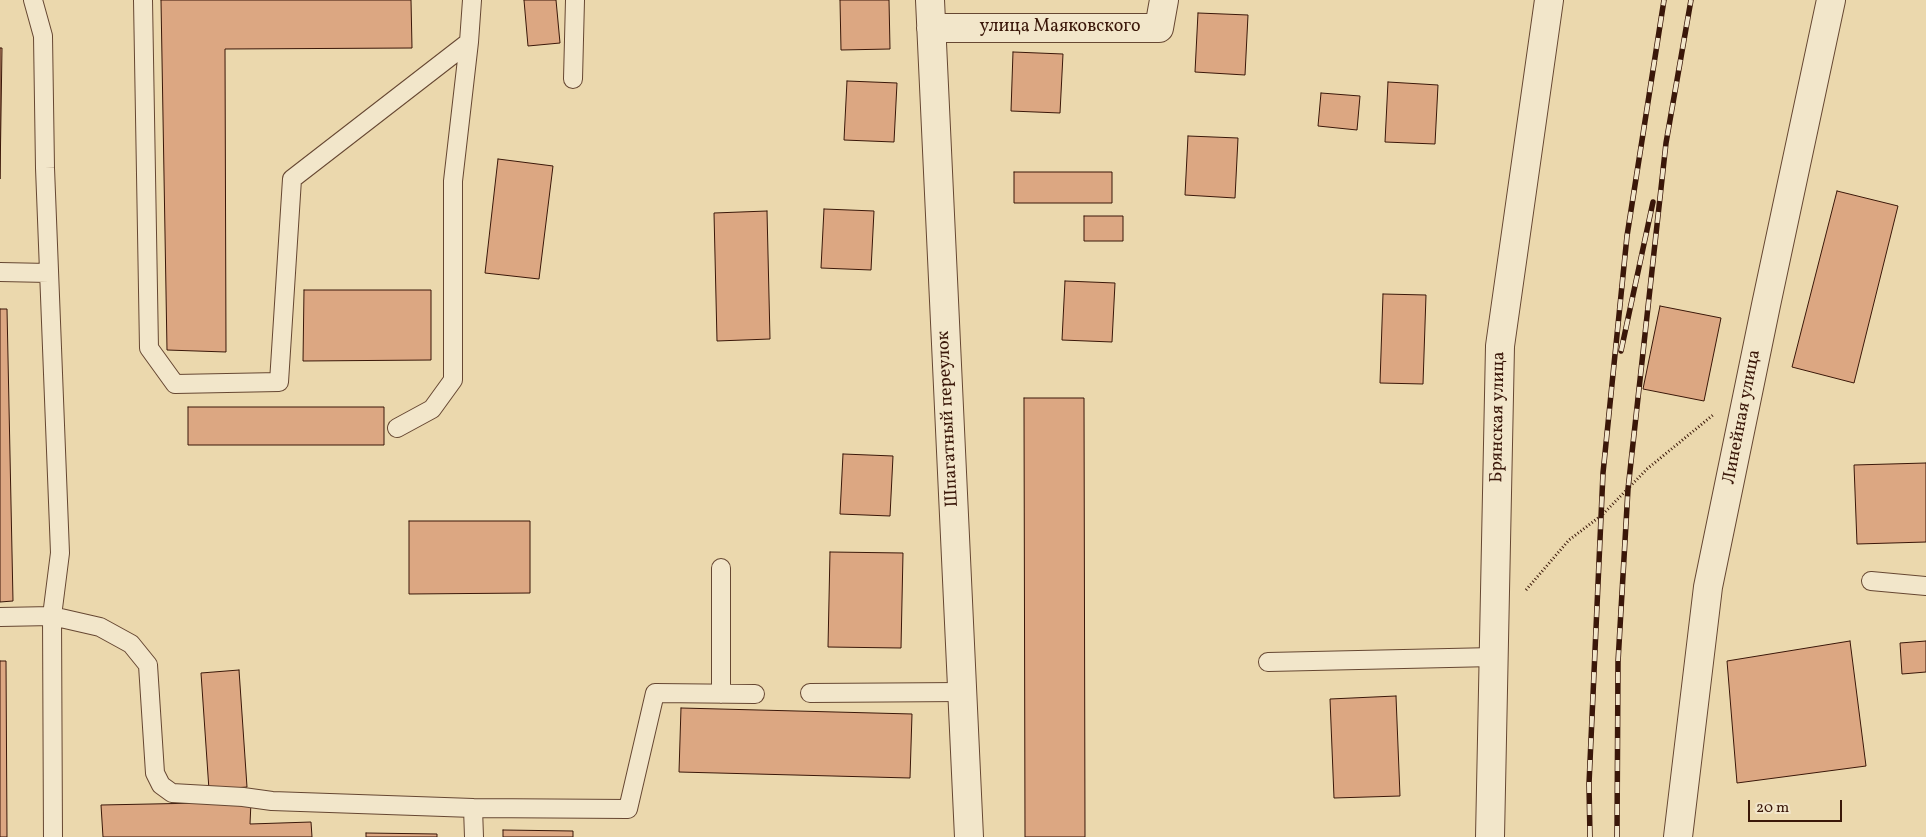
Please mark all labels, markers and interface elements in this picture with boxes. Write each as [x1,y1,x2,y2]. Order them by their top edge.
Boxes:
street label: улица Маяковского [979,17,1141,39]
street label: Шпагатный переулок [934,330,964,508]
street label: Линейная улица [1719,348,1767,486]
street label: Брянская улица [1487,351,1511,483]
scale bar [1751,790,1845,822]
text: 20 m [1756,798,1789,819]

